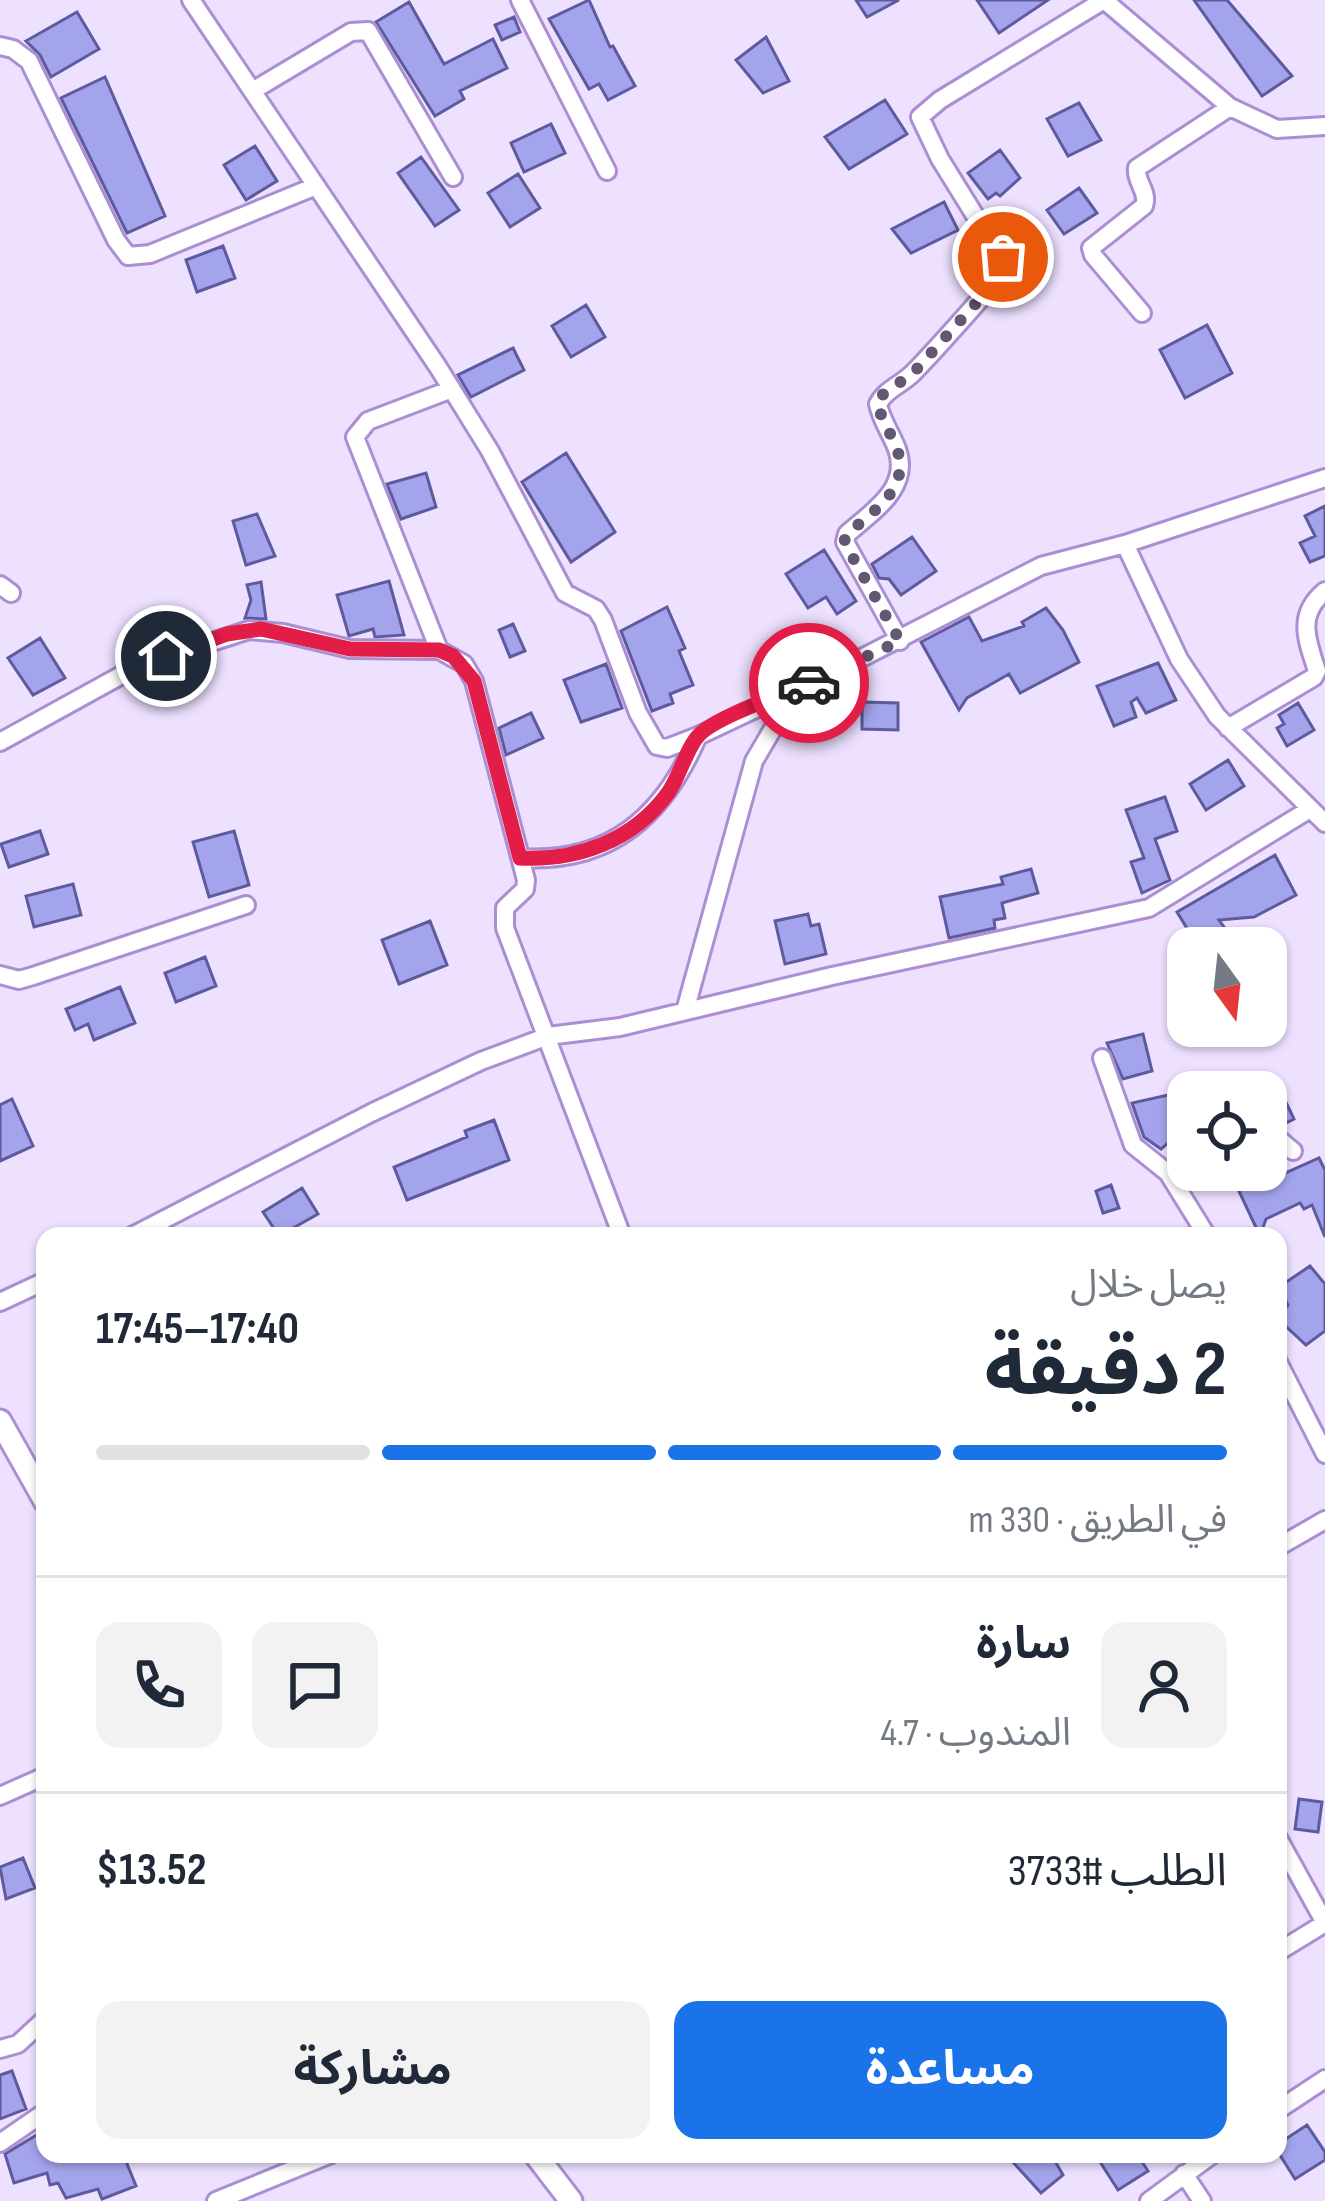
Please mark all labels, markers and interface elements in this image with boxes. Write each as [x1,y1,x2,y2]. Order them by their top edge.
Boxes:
pin [952,206,1054,308]
icon: bag [970,224,1036,290]
pin [115,605,217,707]
icon: home [133,623,199,689]
courier [749,623,869,743]
icon: car [776,650,842,716]
north arrow [1167,927,1287,1047]
map controls [1167,927,1287,1191]
button: locate [1167,1071,1287,1191]
text: يصل خلال [1070,1262,1227,1309]
text: 17:40–17:45 [96,1302,299,1357]
text: 2 دقيقة [984,1324,1227,1417]
text: في الطريق · 330 m [969,1497,1227,1544]
text: سارة [976,1617,1071,1672]
button: phone [96,1622,222,1748]
button: chat [252,1622,378,1748]
button: person [1101,1622,1227,1748]
text: المندوب · 4.7 [881,1710,1071,1757]
text: $13.52 [96,1843,207,1898]
text: الطلب #3733 [1008,1844,1227,1899]
button: مشاركة [96,2001,650,2139]
button: مساعدة [674,2001,1227,2139]

